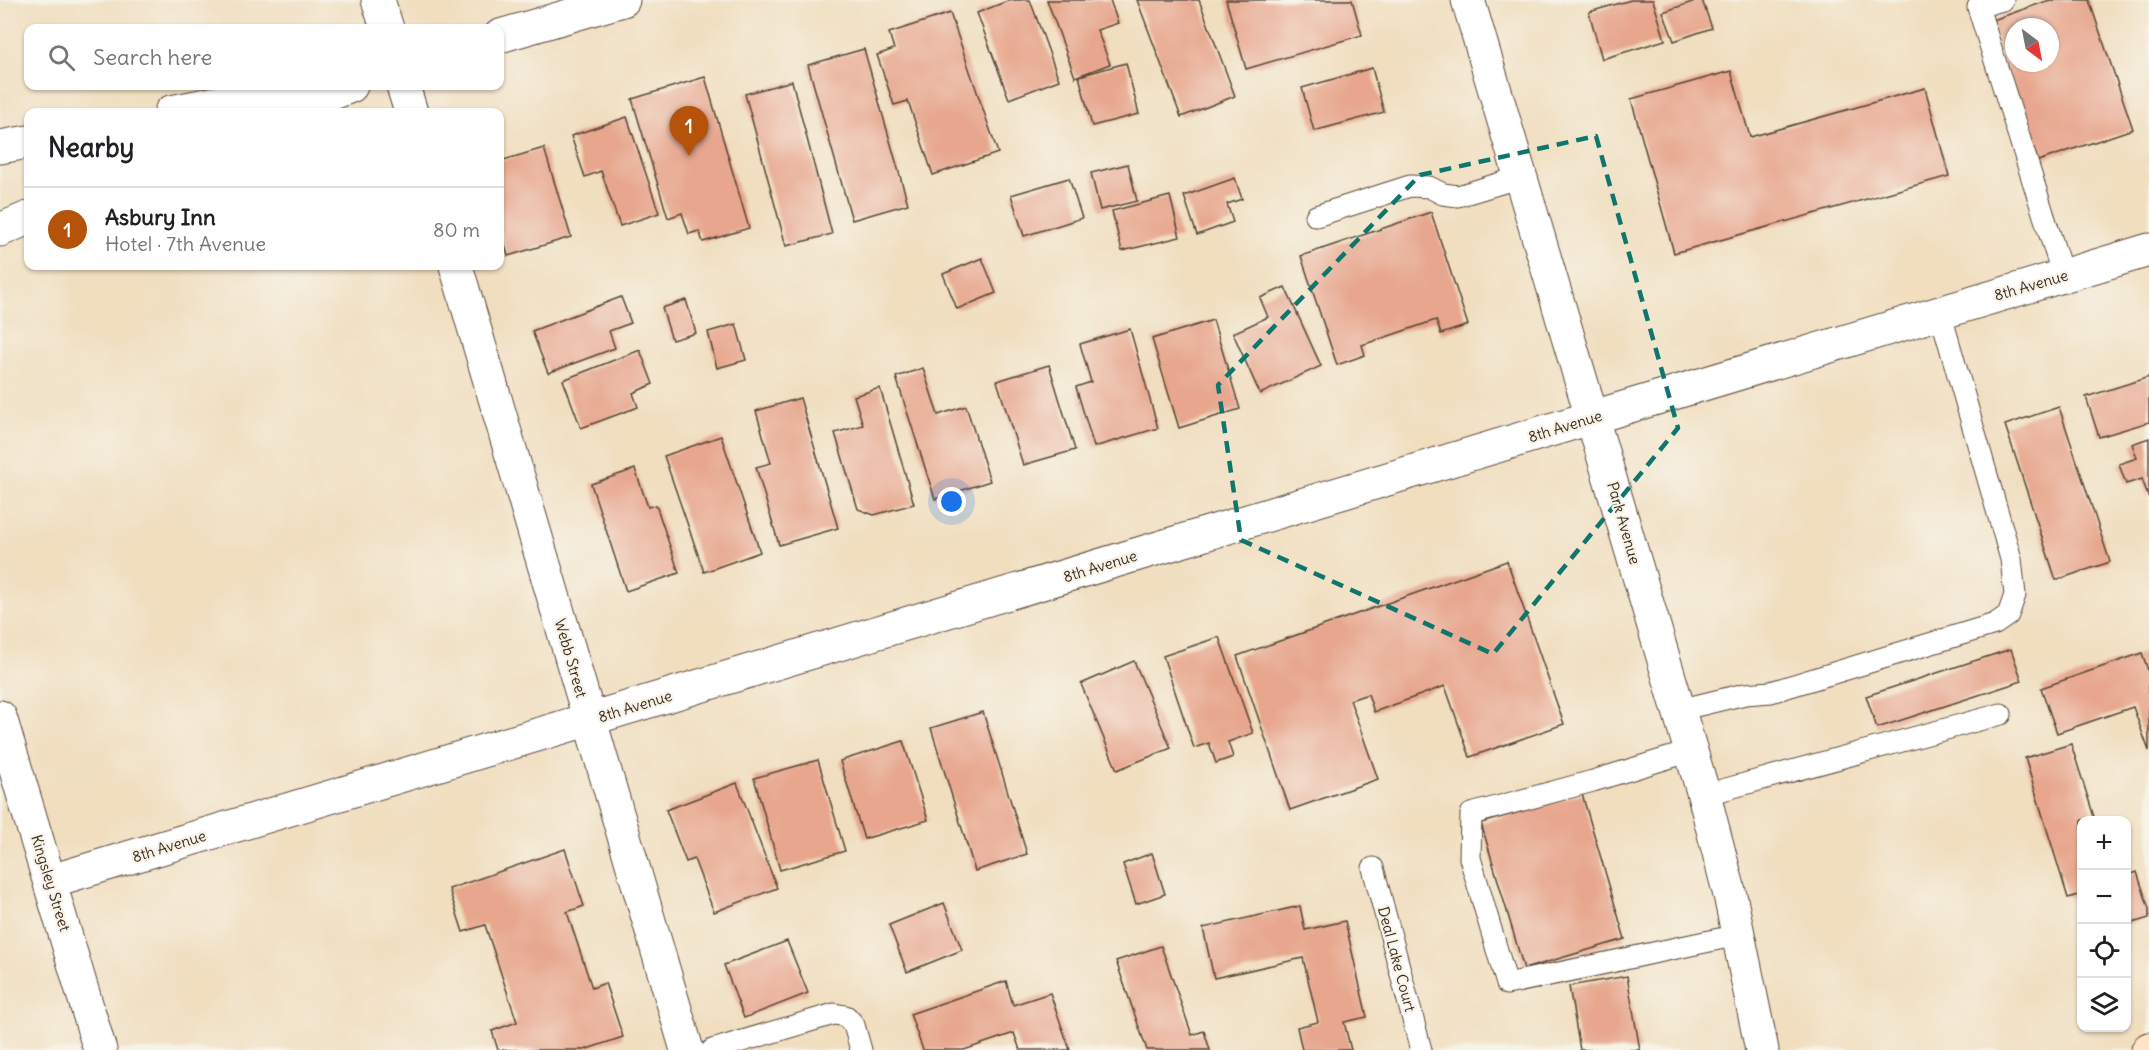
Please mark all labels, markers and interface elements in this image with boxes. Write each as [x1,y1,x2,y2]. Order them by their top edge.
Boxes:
north arrow [2005,18,2059,72]
search box [24,24,504,90]
icon: search [45,41,78,74]
text: Search here [93,43,212,71]
pin: 1 [670,106,708,156]
text: Nearby [48,131,134,164]
text: Asbury Inn [105,203,216,231]
text: 1 [64,217,71,242]
text: 80 m [433,217,480,242]
text: Hotel · 7th Avenue [105,231,266,256]
street label: 8th Avenue [1992,265,2070,305]
street label: 8th Avenue [1526,406,1604,446]
street label: Park Avenue [1603,480,1645,566]
your location [937,487,966,516]
street label: 8th Avenue [1061,546,1139,586]
street label: Webb Street [551,616,591,700]
street label: 8th Avenue [596,686,674,726]
map controls [2077,816,2131,1032]
button: + [2077,816,2131,870]
street label: 8th Avenue [130,826,208,866]
street label: Kingsley Street [27,832,75,934]
button: − [2077,870,2131,924]
street label: Deal Lake Court [1374,904,1420,1014]
button: locate [2077,924,2131,978]
button: layers [2077,978,2131,1032]

